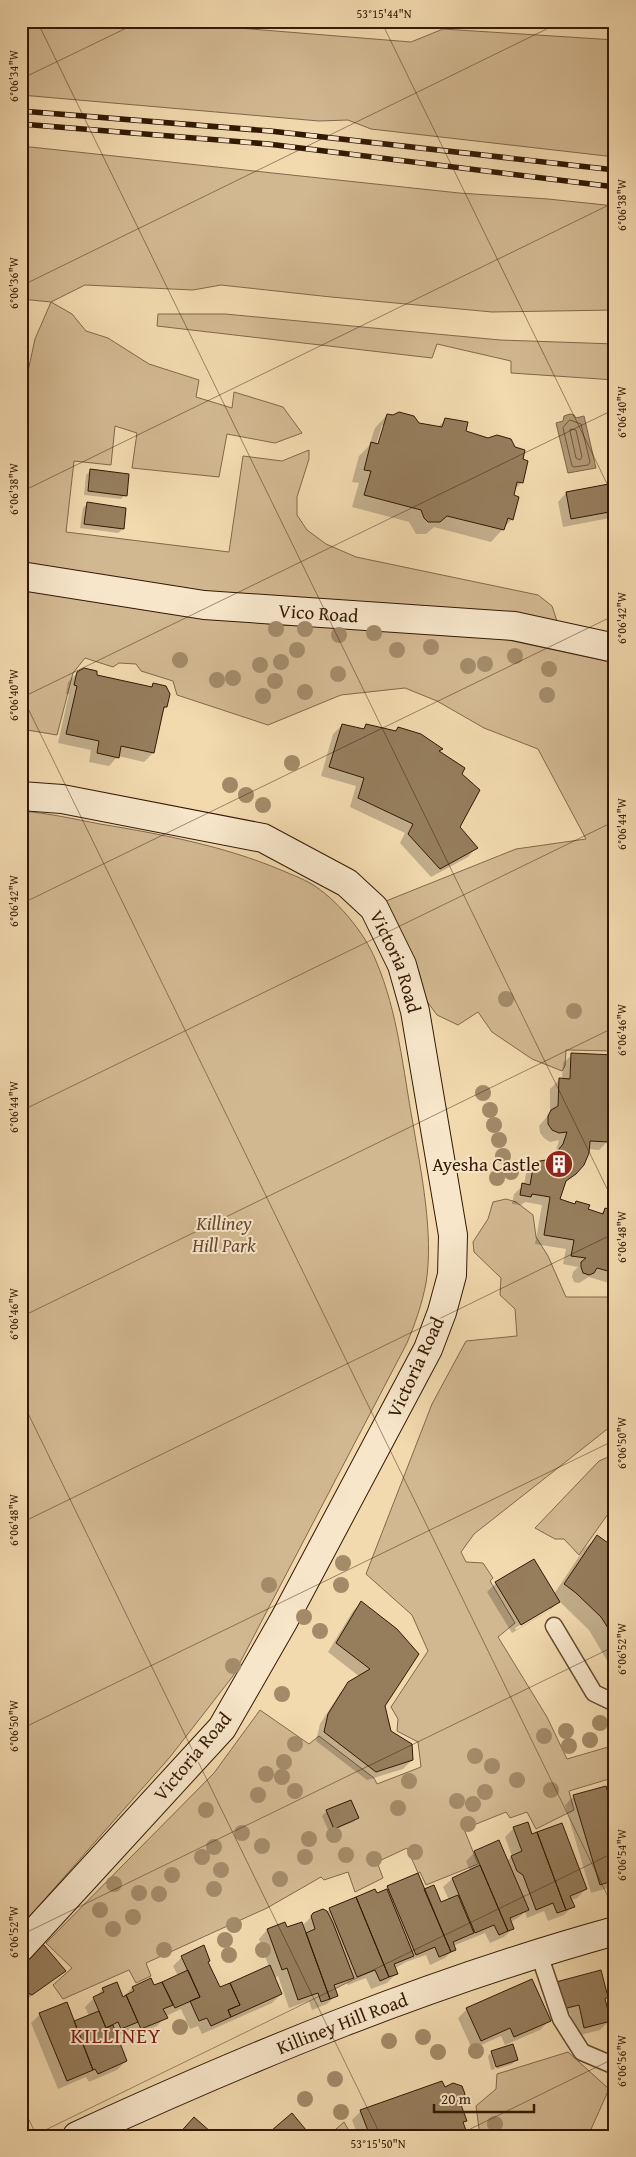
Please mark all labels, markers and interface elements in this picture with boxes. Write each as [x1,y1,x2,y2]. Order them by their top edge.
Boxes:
text: 53°15'44"N [356,5,412,22]
text: 6°06'34"W [5,49,22,102]
text: 6°06'38"W [613,178,630,231]
text: 6°06'36"W [5,256,22,309]
text: 6°06'40"W [613,385,630,438]
text: 6°06'38"W [5,462,22,515]
text: 6°06'42"W [613,591,630,644]
street label: Vico Road [278,596,360,629]
text: 6°06'40"W [5,668,22,721]
text: 6°06'44"W [613,797,630,850]
text: 6°06'42"W [5,874,22,927]
street label: Victoria Road [363,905,429,1017]
text: 6°06'46"W [613,1003,630,1056]
text: 6°06'44"W [5,1080,22,1133]
building icon: Ayesha Castle [544,1149,574,1179]
place label: Ayesha Castle [432,1150,540,1178]
park label: Killiney Hill Park [191,1209,256,1259]
text: 6°06'48"W [613,1210,630,1263]
text: 6°06'46"W [5,1287,22,1340]
street label: Victoria Road [379,1311,451,1422]
text: 6°06'50"W [613,1416,630,1469]
text: 6°06'48"W [5,1493,22,1546]
text: 6°06'52"W [613,1622,630,1675]
text: 6°06'50"W [5,1699,22,1752]
street label: Victoria Road [146,1705,238,1807]
text: 6°06'54"W [613,1828,630,1881]
text: 6°06'52"W [5,1905,22,1958]
street label: Killiney Hill Road [272,1985,412,2061]
district label: KILLINEY [71,2020,161,2051]
text: 6°06'56"W [613,2034,630,2087]
scale bar [434,2082,534,2114]
text: 20 m [441,2088,472,2109]
text: 53°15'50"N [350,2135,406,2152]

